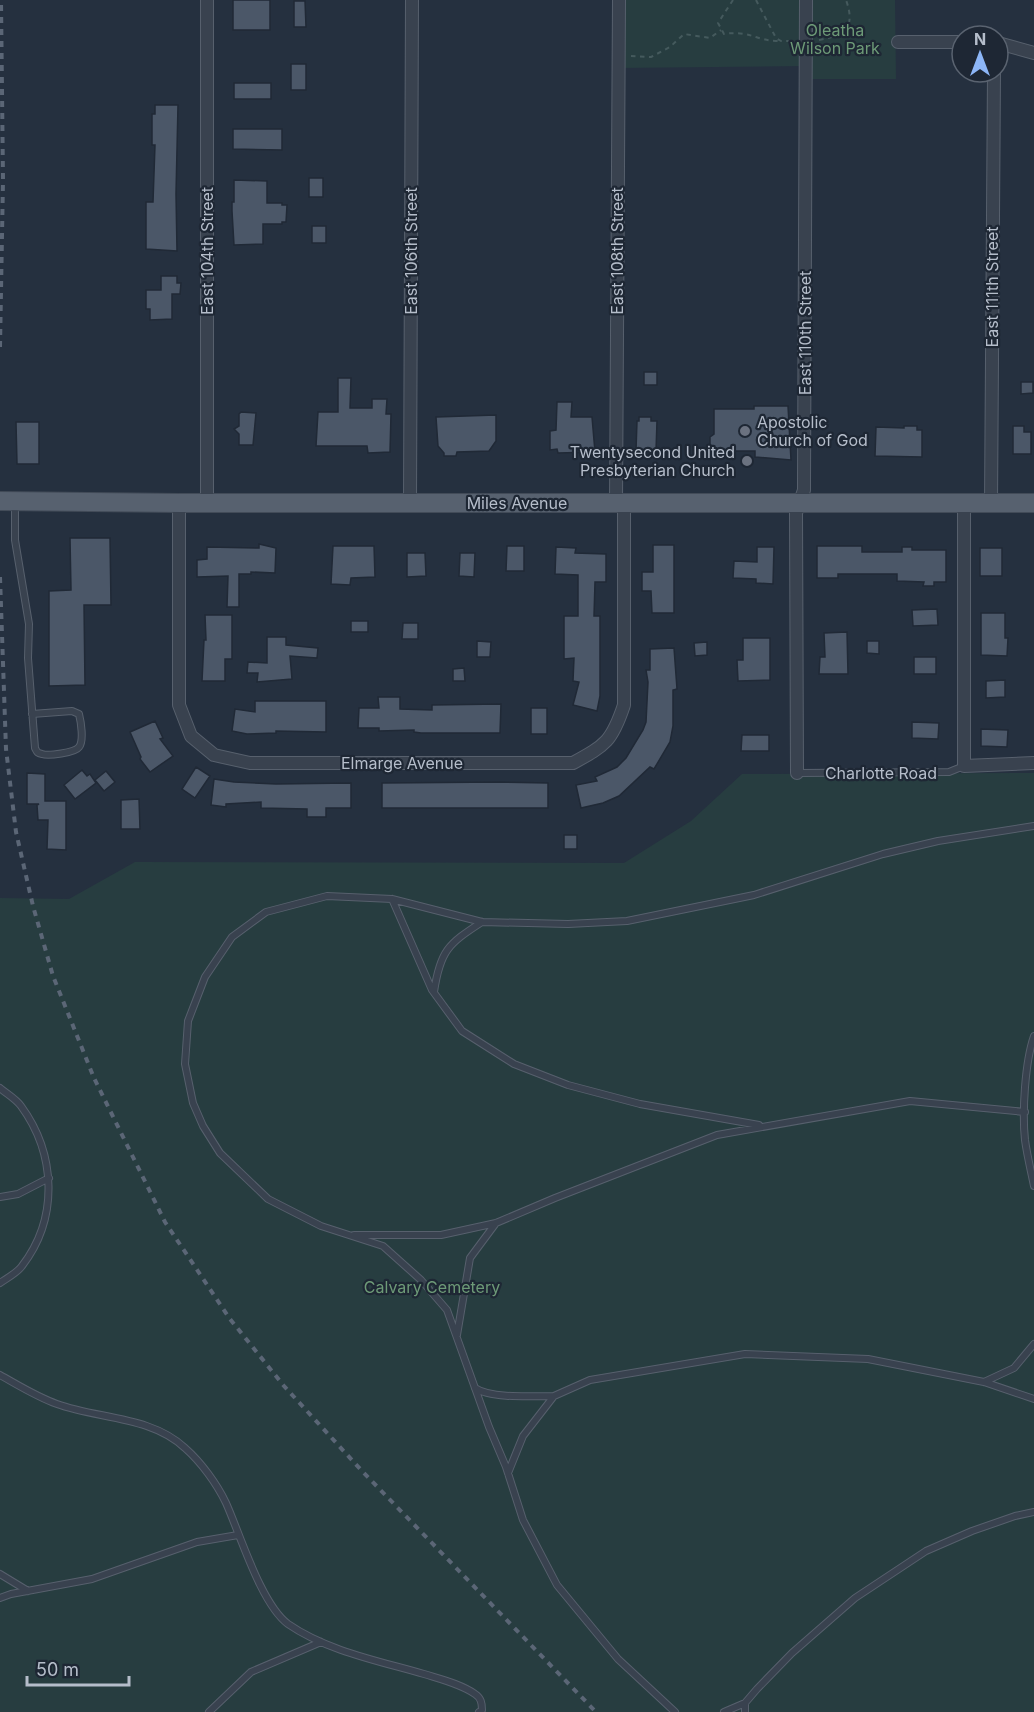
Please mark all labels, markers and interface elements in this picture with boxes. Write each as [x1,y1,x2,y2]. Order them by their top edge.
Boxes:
park label: Oleatha Wilson Park [790,20,880,58]
north arrow [950,24,1010,84]
text: N [974,29,986,49]
street label: East 104th Street [197,187,217,315]
street label: East 106th Street [401,187,421,315]
street label: East 108th Street [607,187,627,315]
street label: East 111th Street [982,227,1002,347]
street label: East 110th Street [795,271,815,395]
place label: Apostolic Church of God [757,412,868,450]
marker: Apostolic Church of God [738,424,752,438]
place label: Twentysecond United Presbyterian Church [570,442,735,480]
marker: Twentysecond United Presbyterian Church [740,454,754,468]
street label: Miles Avenue [467,493,567,513]
street label: Elmarge Avenue [341,753,463,773]
street label: Charlotte Road [825,763,937,783]
park label: Calvary Cemetery [364,1277,500,1297]
scale bar [27,1649,129,1687]
text: 50 m [36,1659,79,1680]

